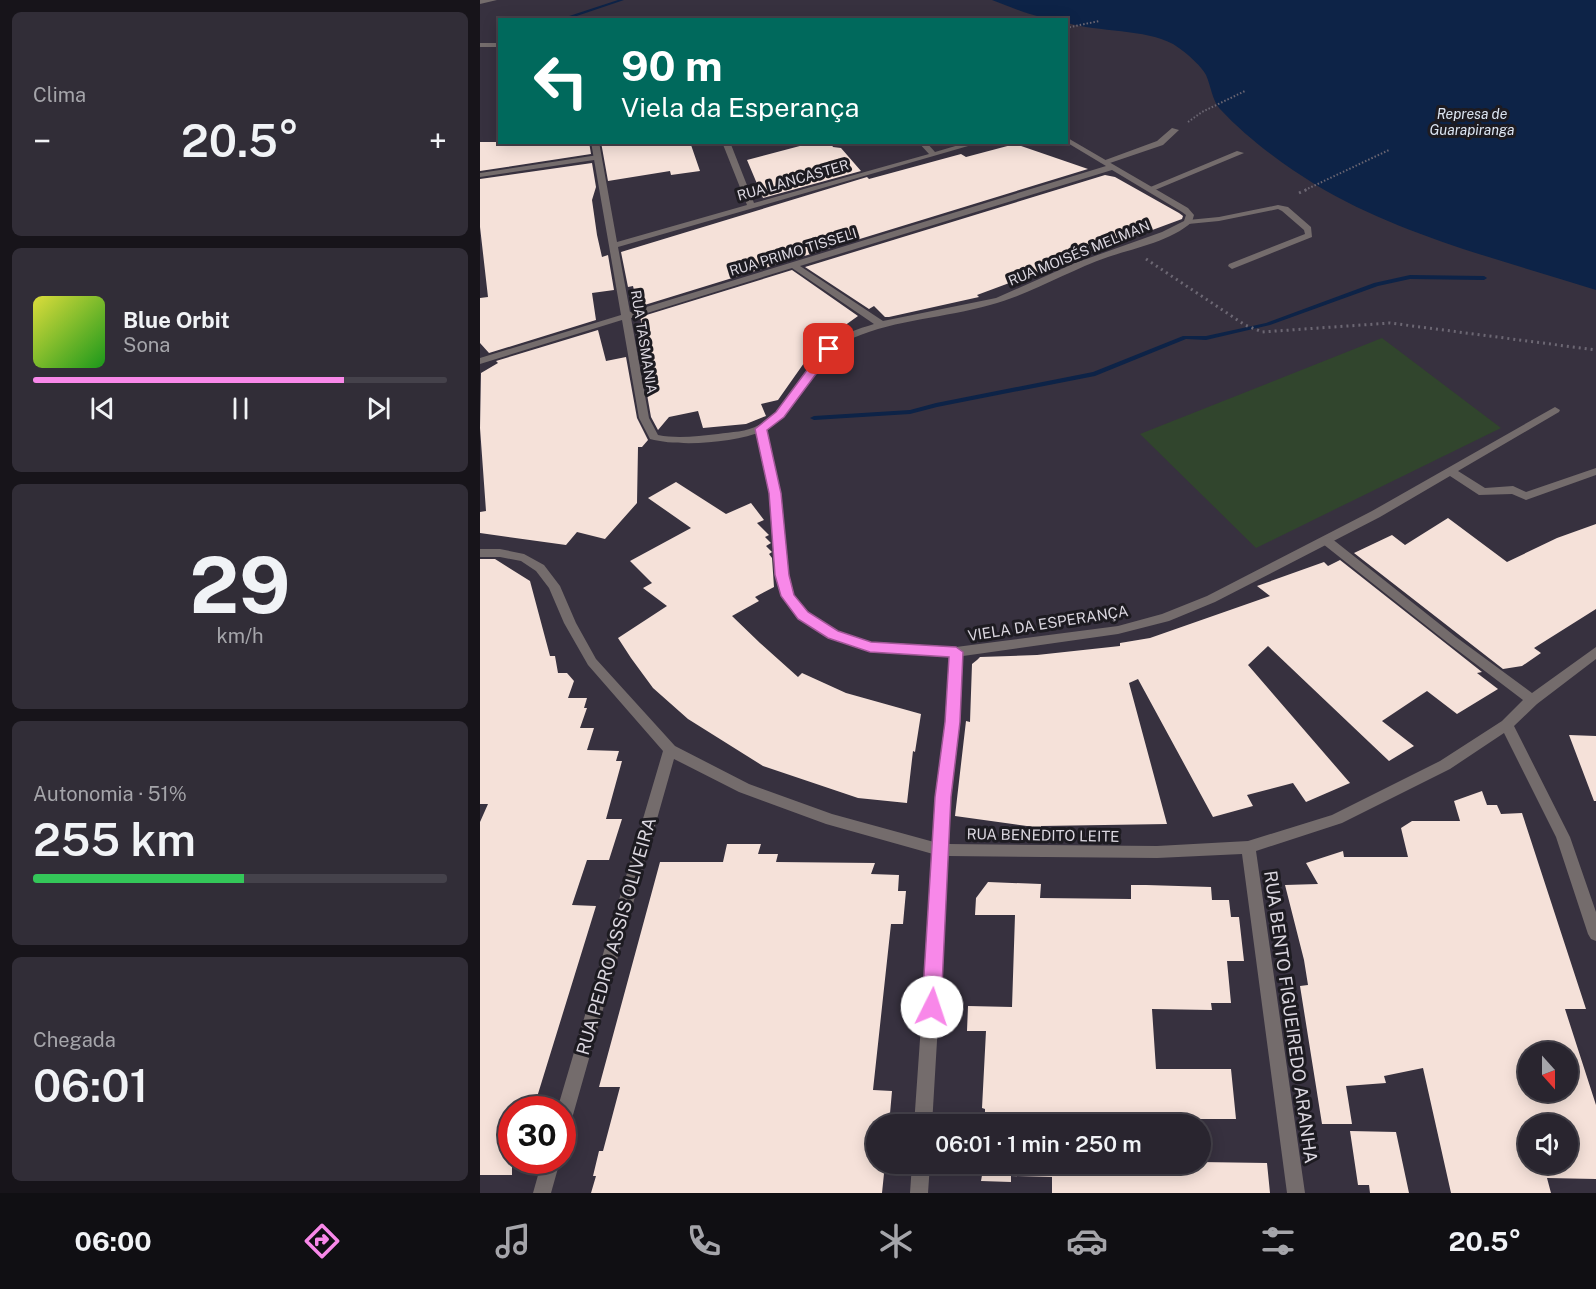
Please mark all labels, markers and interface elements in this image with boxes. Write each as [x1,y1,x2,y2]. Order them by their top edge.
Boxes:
text: 90 m [621,41,723,90]
icon: left [522,42,600,120]
text: Clima [33,83,86,107]
text: Viela da Esperança [621,91,859,123]
water label: Represa de Guarapiranga [1429,106,1515,138]
text: 20.5° [181,114,299,167]
text: − [33,122,51,160]
text: + [429,122,447,160]
street label: RUA LANCASTER [735,156,851,204]
street label: RUA MOISÉS MELMAN [1005,216,1152,289]
street label: RUA PRIMO TISSELI [727,225,859,279]
street label: RUA TASMANIA [628,289,660,395]
text: Blue Orbit [123,307,230,333]
pin [803,323,854,374]
icon: arrive [812,332,845,365]
text: Sona [123,333,170,357]
icon: previous [86,392,119,425]
icon: pause [224,392,257,425]
icon: next [362,392,395,425]
text: 29 [190,539,290,631]
street label: VIELA DA ESPERANÇA [966,602,1130,644]
text: km/h [216,624,264,648]
text: Autonomia · 51% [33,782,187,806]
text: 255 km [33,813,196,866]
street label: RUA PEDRO ASSIS OLIVEIRA [572,815,660,1057]
street label: RUA BENEDITO LEITE [966,825,1120,845]
street label: RUA BENTO FIGUEIREDO ARANHA [1260,869,1322,1165]
position arrow [900,975,964,1039]
text: Chegada [33,1028,116,1052]
north arrow [1518,1042,1578,1102]
map controls [1518,1042,1578,1174]
text: 06:01 [33,1059,148,1112]
speed limit sign: 30 [498,1096,576,1174]
button: sound [1518,1114,1578,1174]
text: 06:01 · 1 min · 250 m [935,1131,1142,1157]
icon: directions [301,1220,343,1262]
icon: music [492,1220,534,1262]
icon: phone [683,1220,725,1262]
icon: climate [875,1220,917,1262]
icon: car [1066,1220,1108,1262]
icon: filters [1257,1220,1299,1262]
text: 06:00 [75,1225,152,1257]
text: 20.5° [1448,1225,1521,1257]

